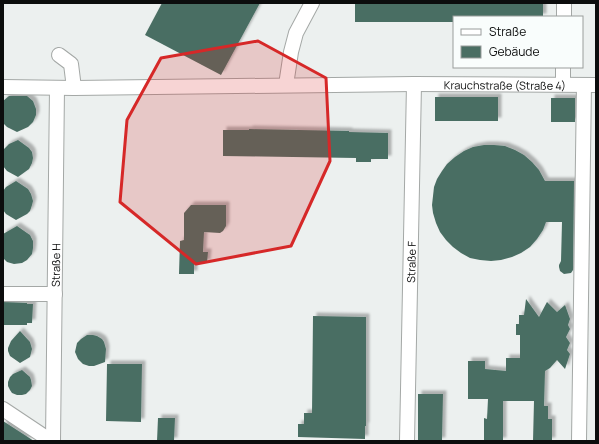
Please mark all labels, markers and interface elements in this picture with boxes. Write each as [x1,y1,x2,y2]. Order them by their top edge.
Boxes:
legend [453,16,583,68]
text: Straße [489,23,526,40]
text: Gebäude [489,43,540,60]
street label: Krauchstraße (Straße 4) [444,77,566,92]
street label: Straße F [403,241,418,283]
street label: Straße H [47,243,63,287]

